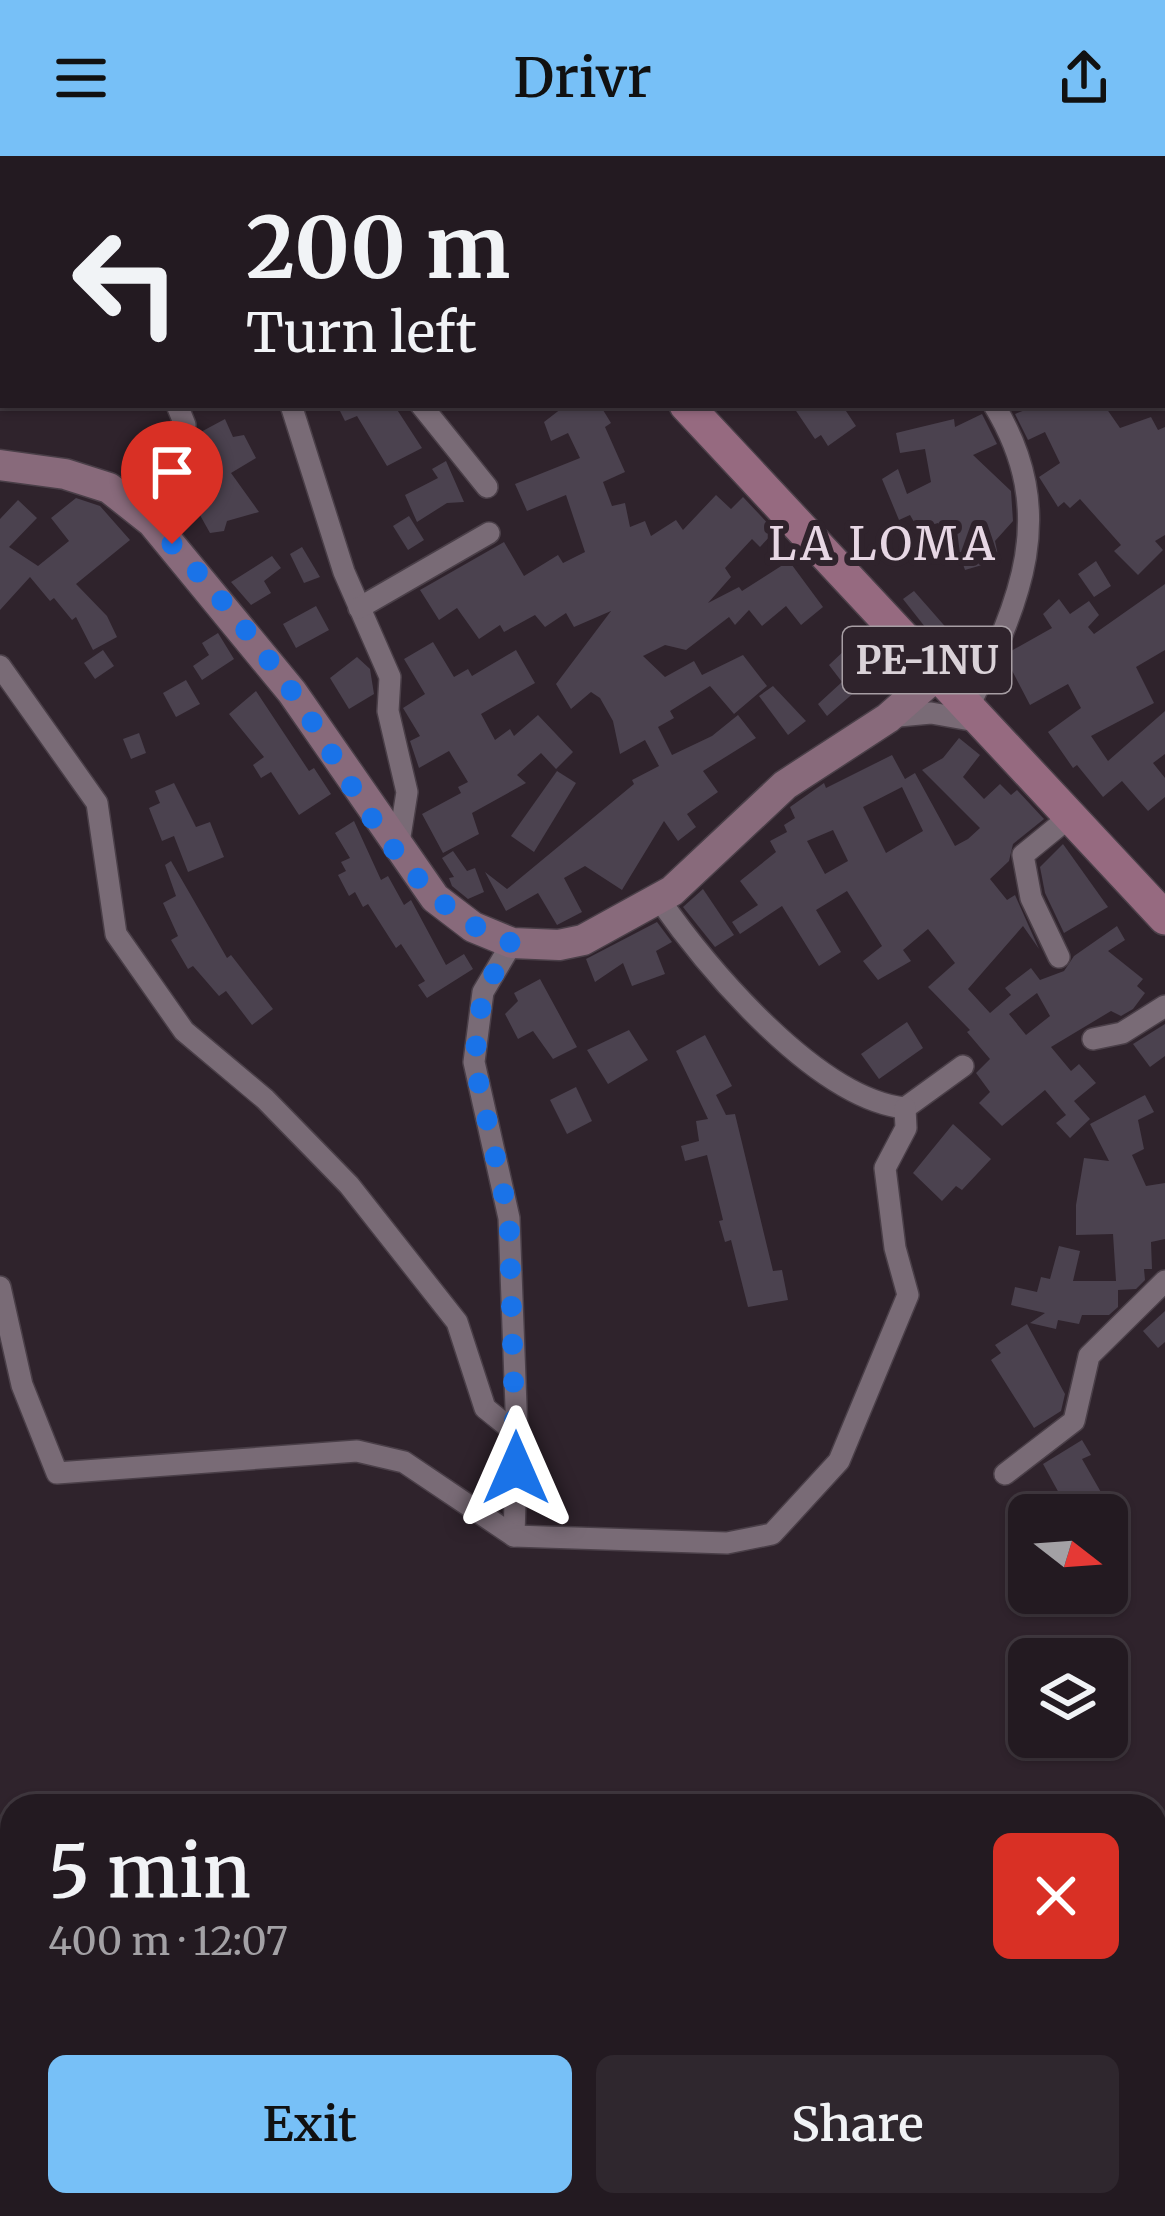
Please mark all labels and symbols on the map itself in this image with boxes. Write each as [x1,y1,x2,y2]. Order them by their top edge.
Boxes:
pin [121,421,223,544]
district label: LA LOMA [768,516,998,572]
road number: PE-1NU [843,627,1011,693]
position arrow [453,1405,579,1531]
north arrow [1008,1494,1128,1614]

